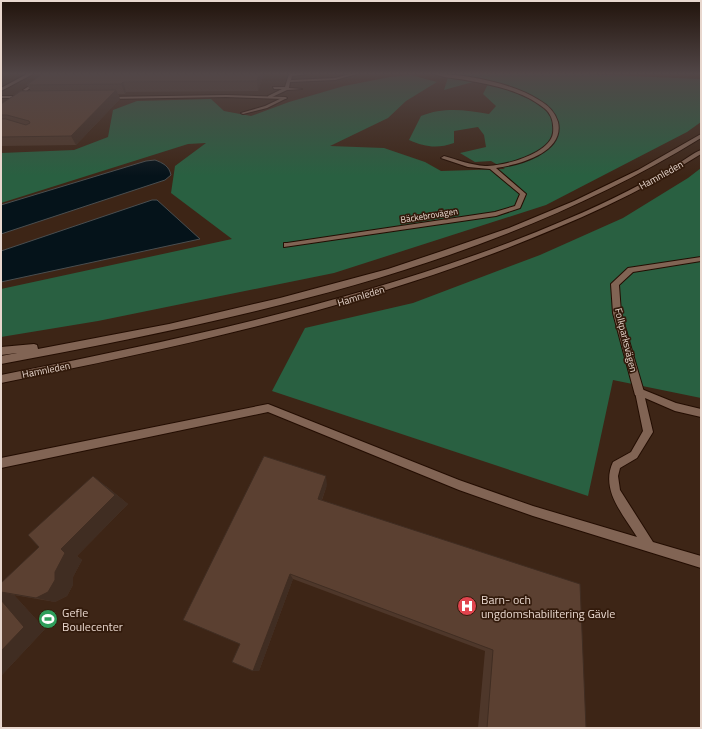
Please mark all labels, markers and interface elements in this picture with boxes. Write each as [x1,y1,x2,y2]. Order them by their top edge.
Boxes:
street label: Hamnleden [636,157,686,193]
street label: Bäckebrovägen [399,204,459,226]
street label: Hamnleden [336,282,386,310]
street label: Folkparksvägen [611,306,641,374]
street label: Hamnleden [21,358,71,382]
place label: Barn- och ungdomshabilitering Gävle [481,590,615,623]
hospital icon: Barn- och ungdomshabilitering Gävle [456,595,478,617]
place label: Gefle Boulecenter [62,603,123,636]
sports icon: Gefle Boulecenter [37,608,59,630]

